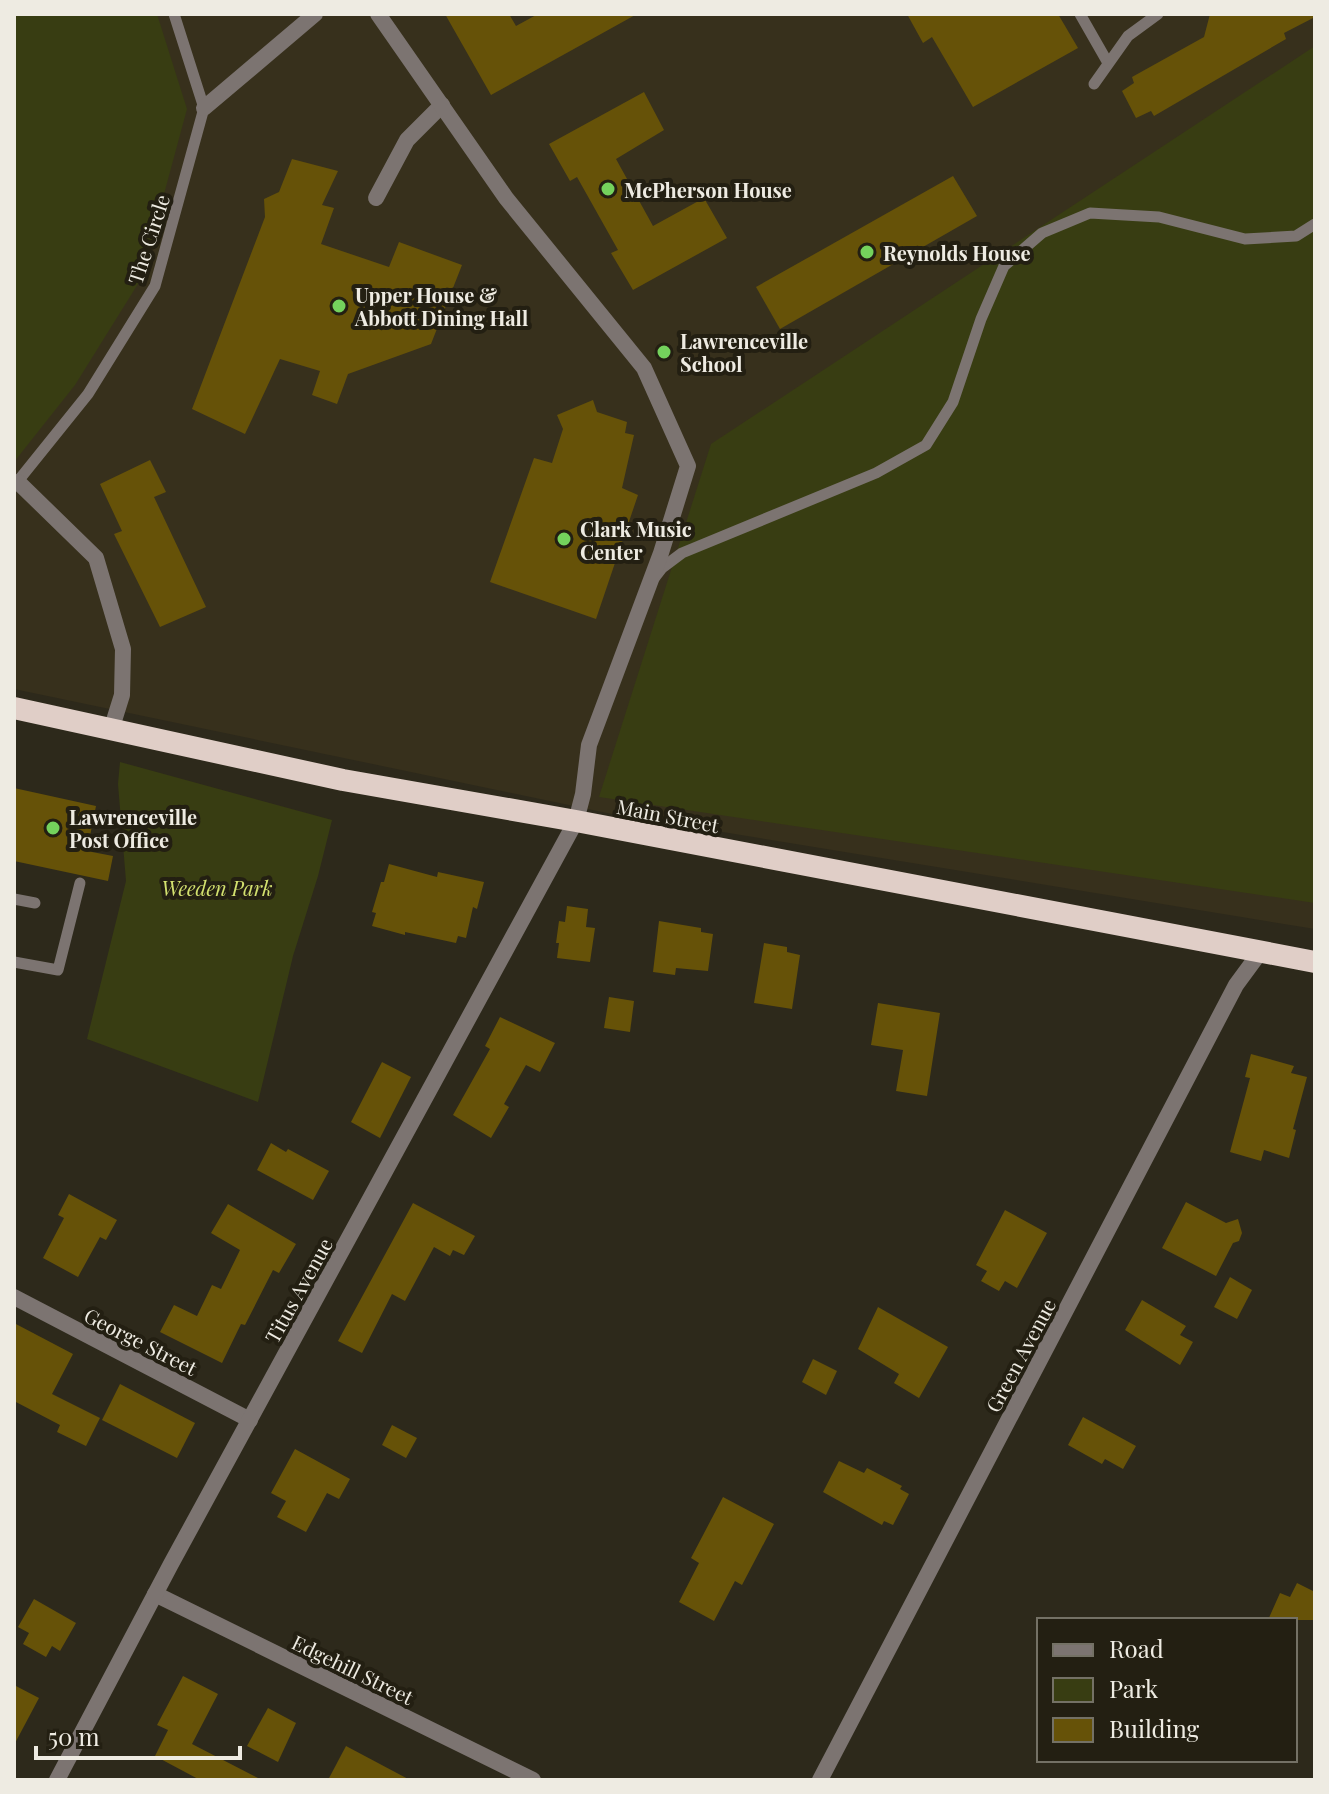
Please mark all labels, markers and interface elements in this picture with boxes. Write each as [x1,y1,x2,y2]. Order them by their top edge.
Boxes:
place label: McPherson House [624,176,792,203]
marker: McPherson House [599,180,617,198]
street label: The Circle [121,191,175,287]
place label: Reynolds House [883,239,1031,266]
marker: Reynolds House [858,243,876,261]
place label: Upper House & Abbott Dining Hall [354,281,528,331]
marker: Upper House & Abbott Dining Hall [330,297,348,315]
place label: Lawrenceville School [680,327,808,377]
marker: Lawrenceville School [655,343,673,361]
place label: Clark Music Center [580,515,692,565]
marker: Clark Music Center [555,530,573,548]
street label: Main Street [614,792,722,838]
place label: Lawrenceville Post Office [69,803,197,853]
marker: Lawrenceville Post Office [44,819,62,837]
park label: Weeden Park [161,874,273,901]
street label: Titus Avenue [258,1233,338,1347]
street label: Green Avenue [979,1293,1061,1417]
street label: George Street [80,1301,203,1381]
legend [1037,1618,1297,1762]
street label: Edgehill Street [288,1628,419,1710]
text: Road [1109,1632,1164,1664]
text: Park [1109,1672,1159,1704]
scale bar [36,1710,240,1760]
text: Building [1109,1712,1200,1744]
text: 50 m [48,1720,100,1752]

